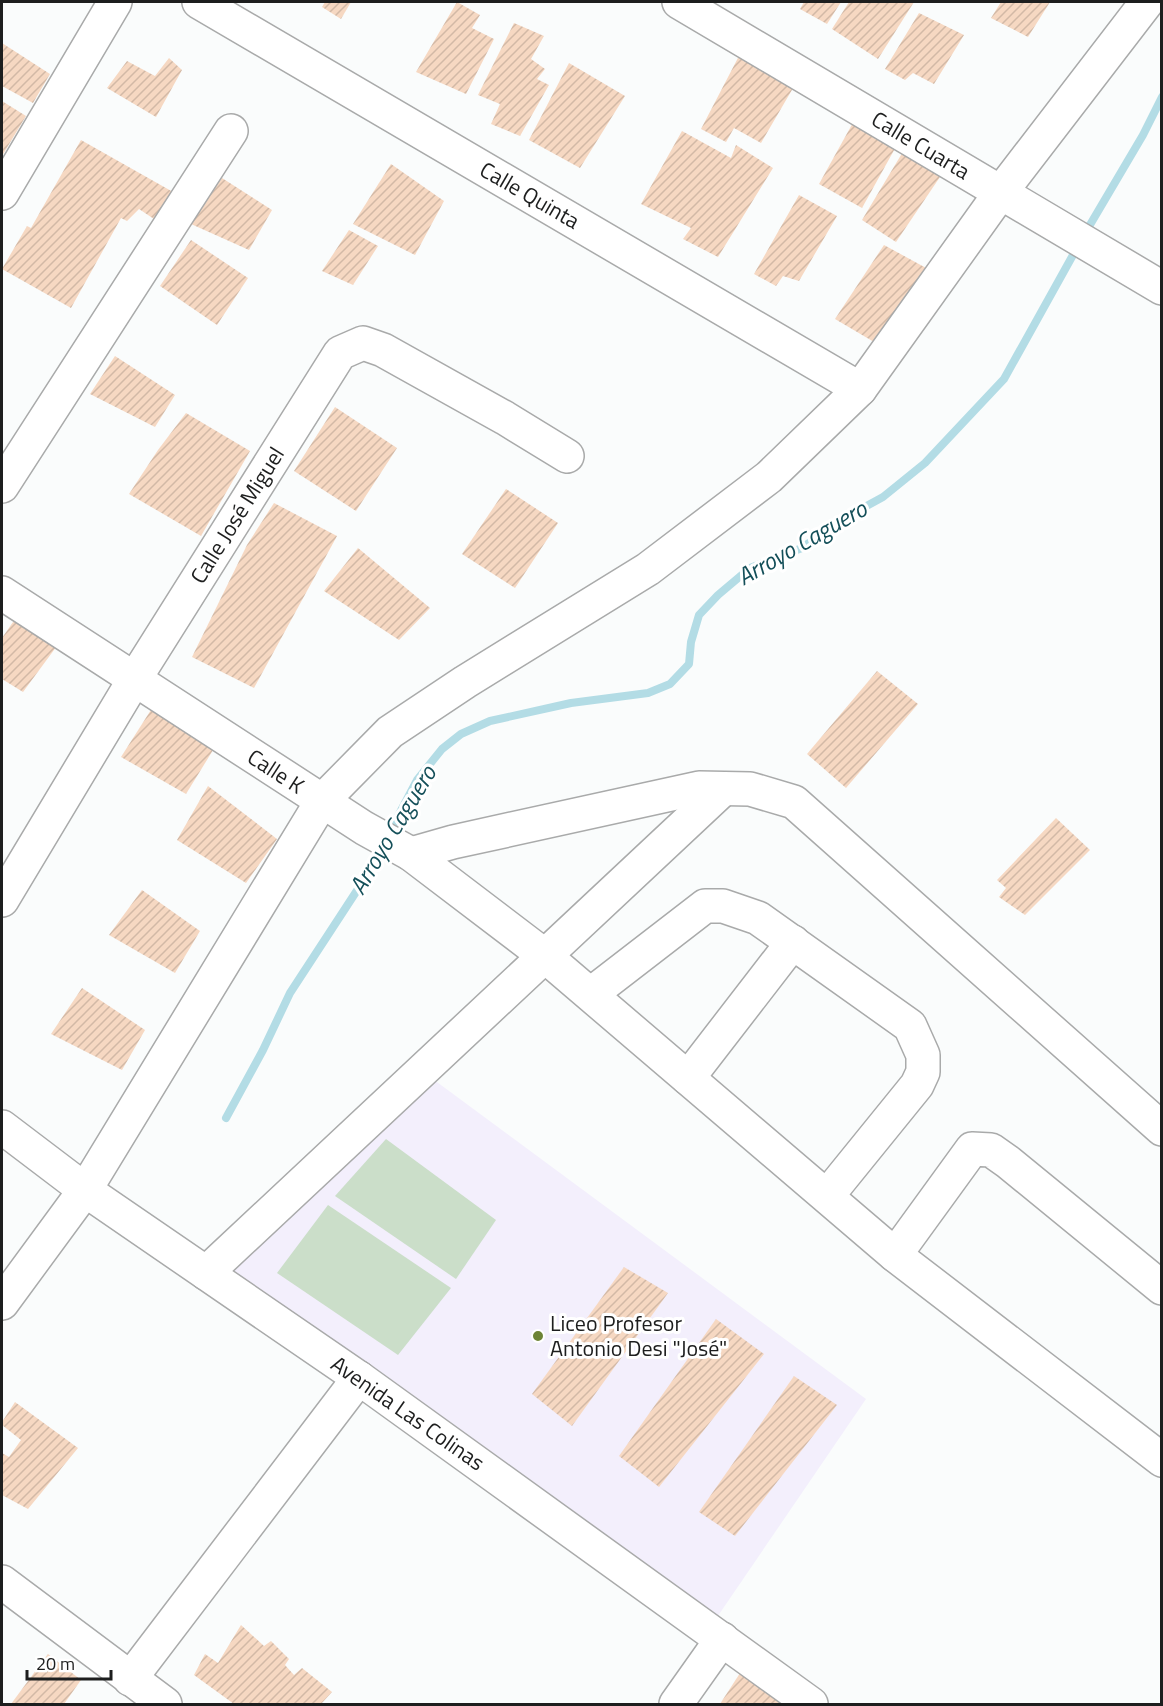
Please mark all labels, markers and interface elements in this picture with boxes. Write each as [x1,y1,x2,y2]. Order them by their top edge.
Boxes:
street label: Calle Cuarta [865,102,977,188]
street label: Calle Quinta [474,153,586,237]
street label: Calle José Miguel [181,440,293,590]
water label: Arroyo Caguero [730,490,874,594]
street label: Calle K [241,740,312,802]
water label: Arroyo Caguero [339,757,445,901]
place label: Liceo Profesor Antonio Desi "José" [550,1306,727,1365]
marker: Liceo Profesor Antonio Desi "José" [531,1329,545,1343]
street label: Avenida Las Colinas [324,1347,492,1479]
scale bar [27,1643,111,1681]
text: 20 m [36,1650,75,1677]

